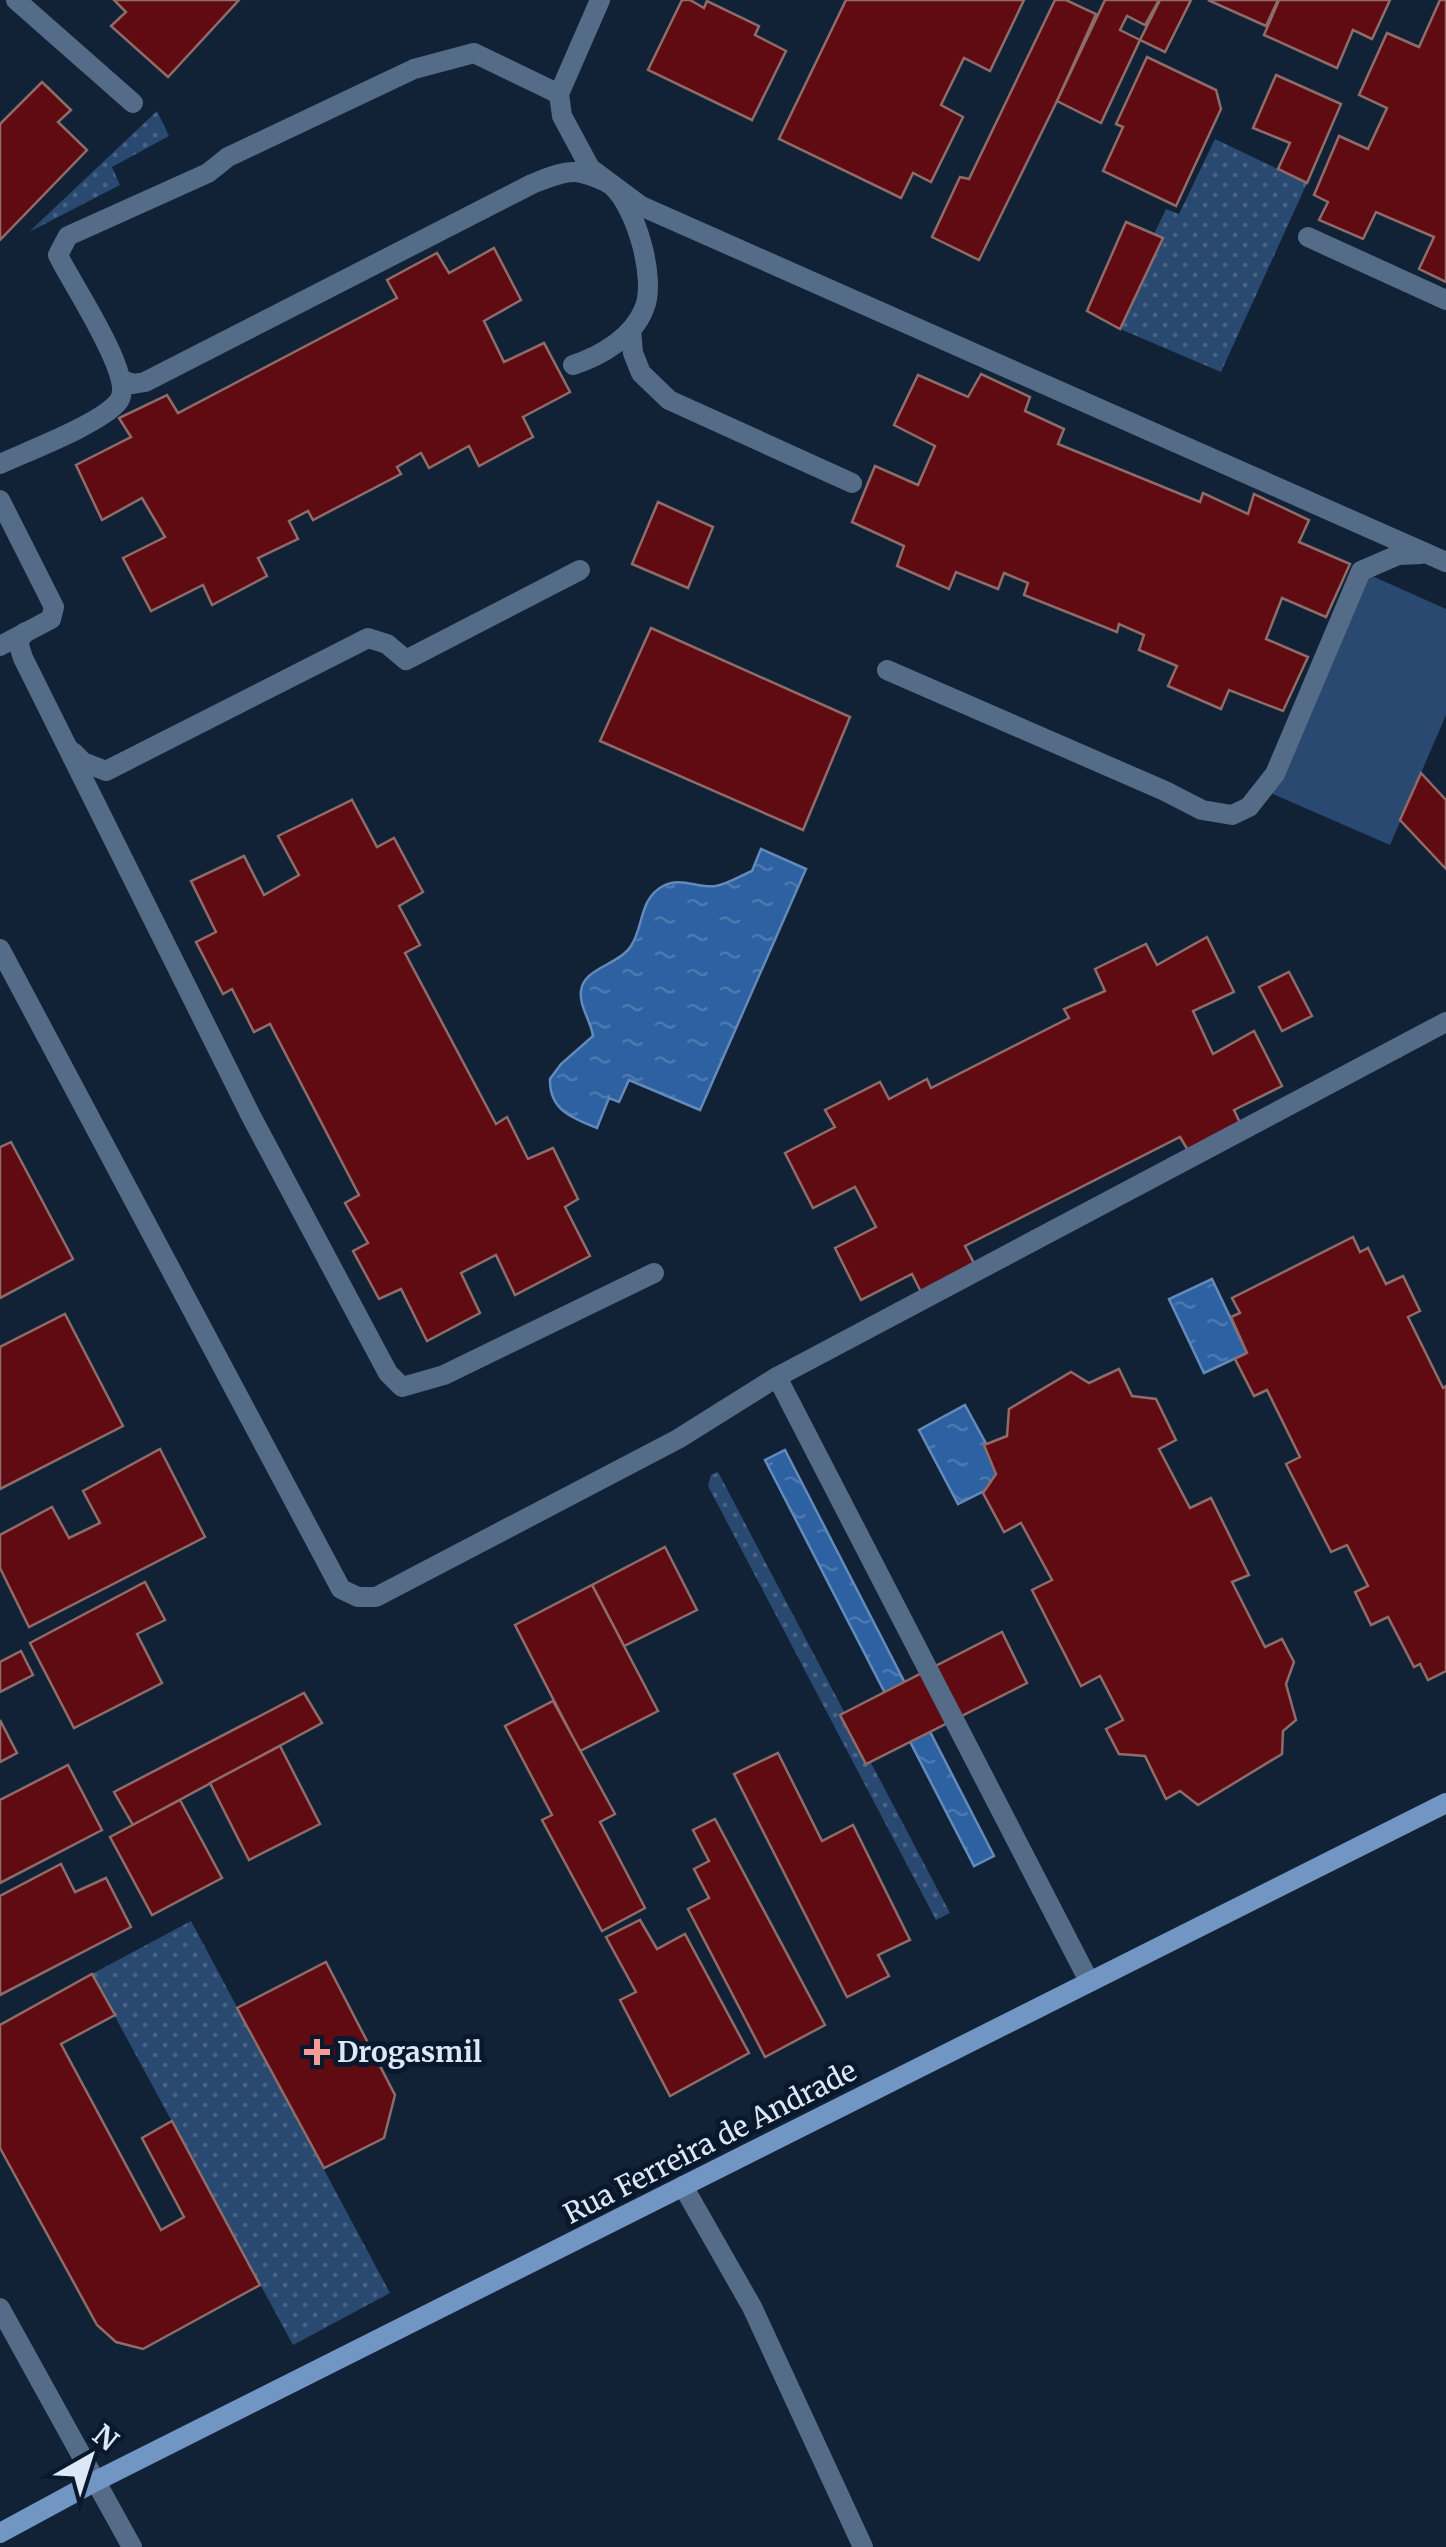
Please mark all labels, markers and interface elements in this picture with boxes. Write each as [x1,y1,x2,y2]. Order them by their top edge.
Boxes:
place label: Drogasmil [337,2034,482,2070]
marker: Drogasmil [306,2041,328,2063]
street label: Rua Ferreira de Andrade [557,2052,863,2232]
north arrow [40,2407,140,2507]
text: N [86,2417,126,2459]

